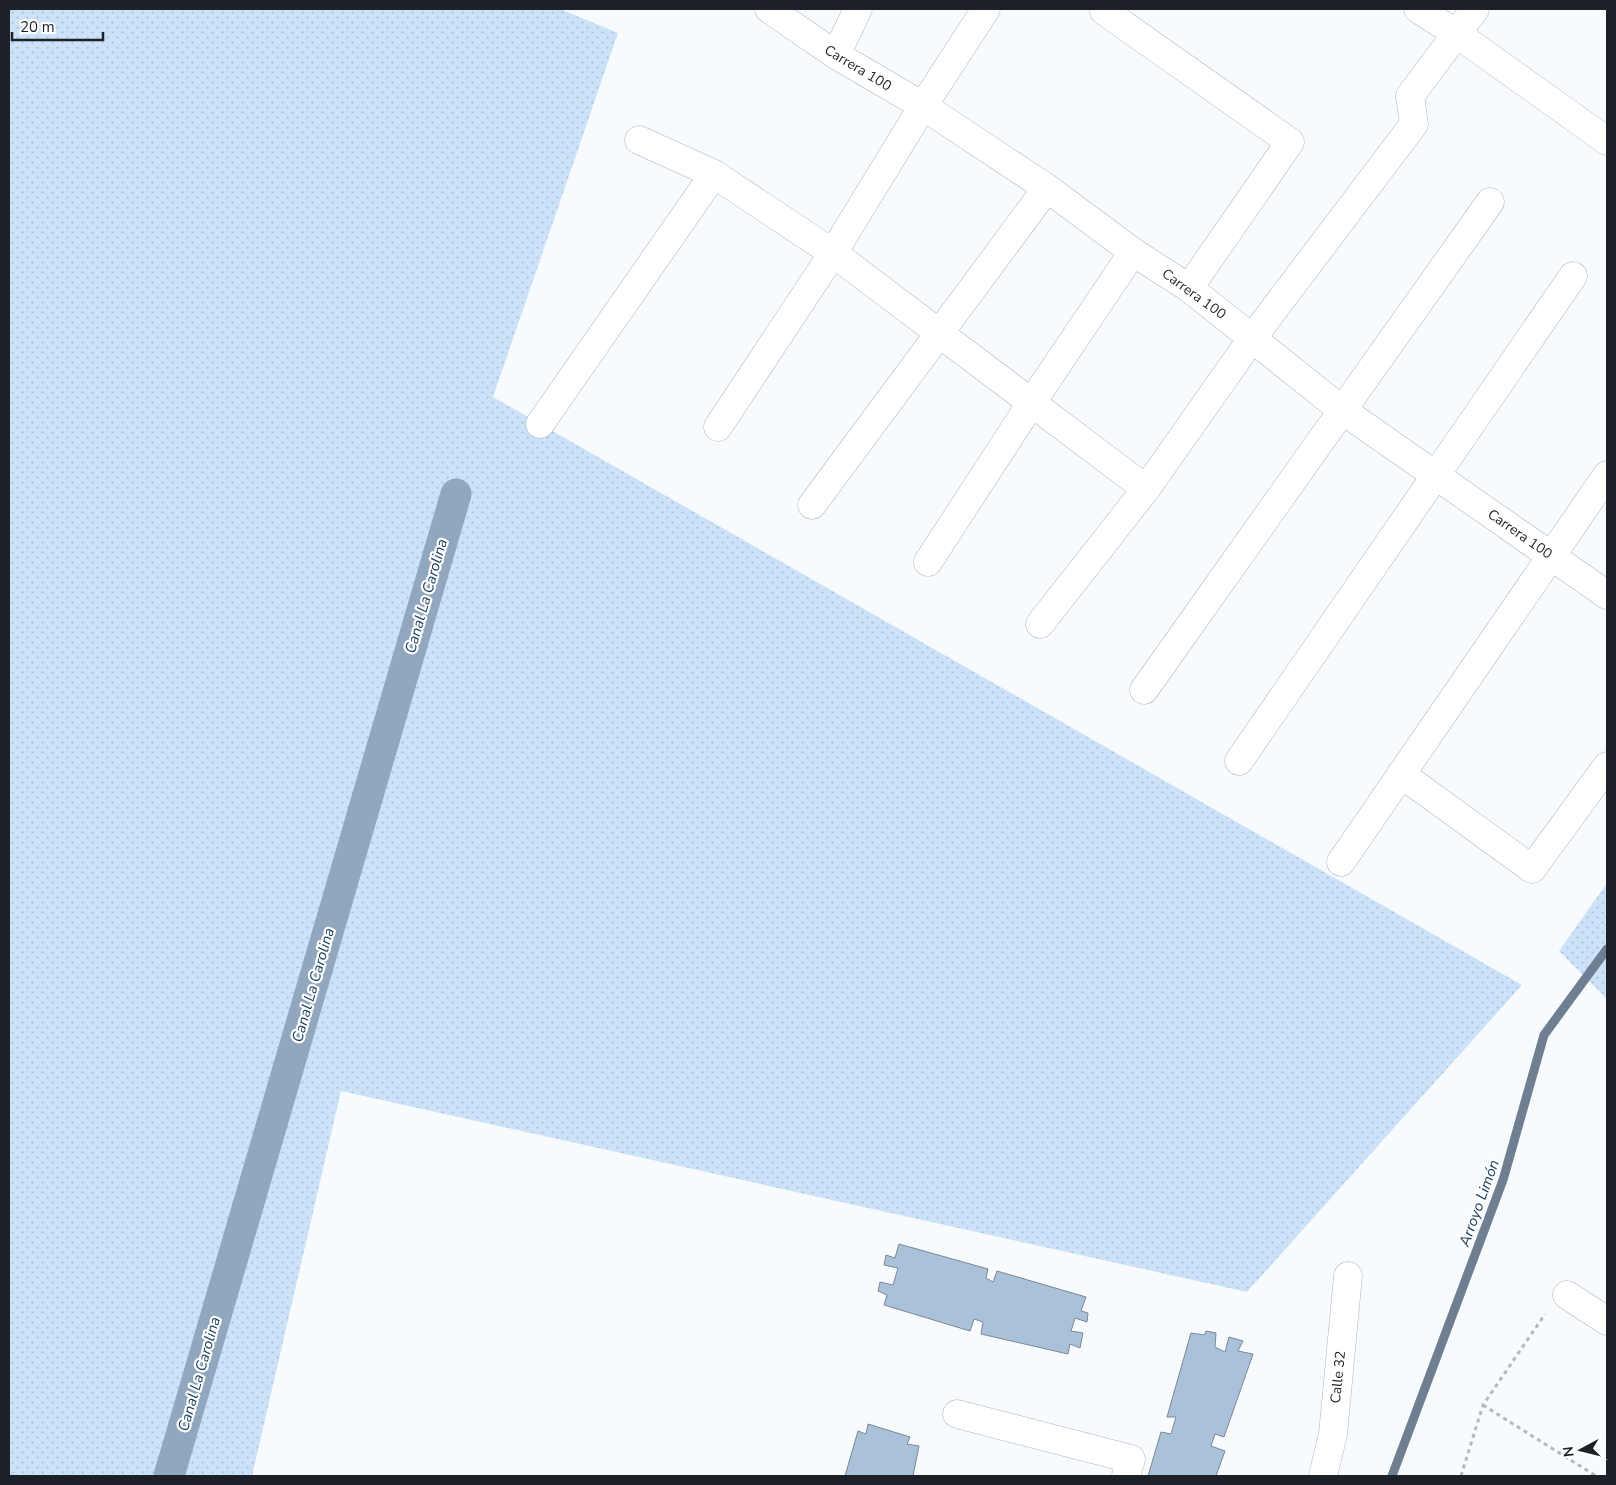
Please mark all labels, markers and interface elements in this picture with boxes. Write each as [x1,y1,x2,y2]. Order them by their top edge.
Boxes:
scale bar [12,10,104,42]
text: 20 m [20,17,55,37]
street label: Carrera 100 [821,41,895,95]
street label: Carrera 100 [1158,264,1230,324]
street label: Carrera 100 [1484,505,1556,563]
water label: Canal La Carolina [400,536,452,656]
water label: Canal La Carolina [287,925,339,1045]
water label: Arroyo Limón [1454,1157,1504,1250]
water label: Canal La Carolina [173,1314,225,1434]
street label: Calle 32 [1326,1350,1350,1404]
north arrow [1556,1425,1606,1475]
text: N [1559,1445,1579,1458]

